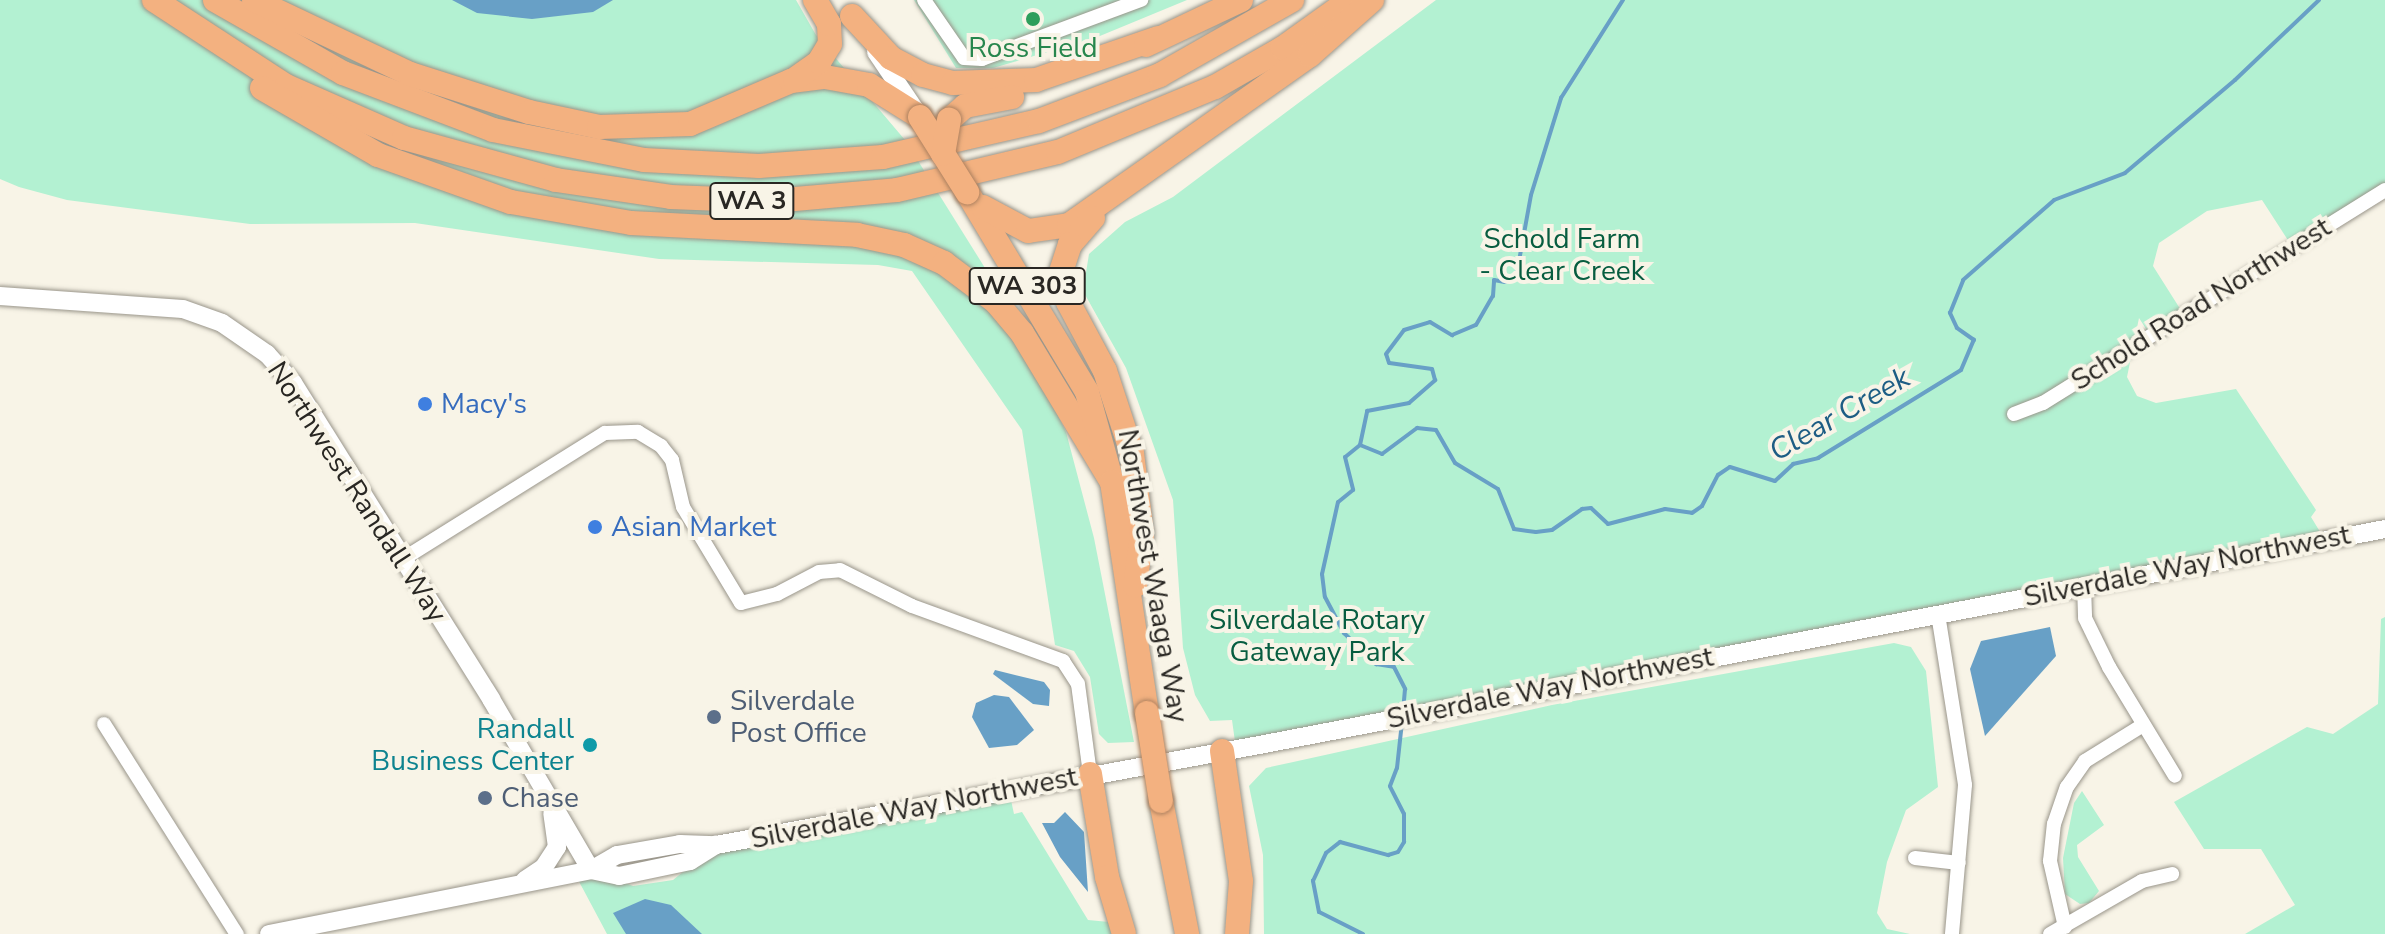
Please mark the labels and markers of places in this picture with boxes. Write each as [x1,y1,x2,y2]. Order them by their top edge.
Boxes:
marker: Ross Field [1024,10,1042,28]
place label: Ross Field [968,31,1098,65]
place label: Macy's [441,387,527,421]
marker: Macy's [416,395,434,413]
place label: Asian Market [611,510,776,544]
marker: Asian Market [586,518,604,536]
place label: Silverdale Post Office [730,684,867,750]
marker: Silverdale Post Office [705,708,723,726]
place label: Randall Business Center [371,712,574,778]
marker: Randall Business Center [581,736,599,754]
place label: Chase [501,781,579,815]
marker: Chase [476,789,494,807]

